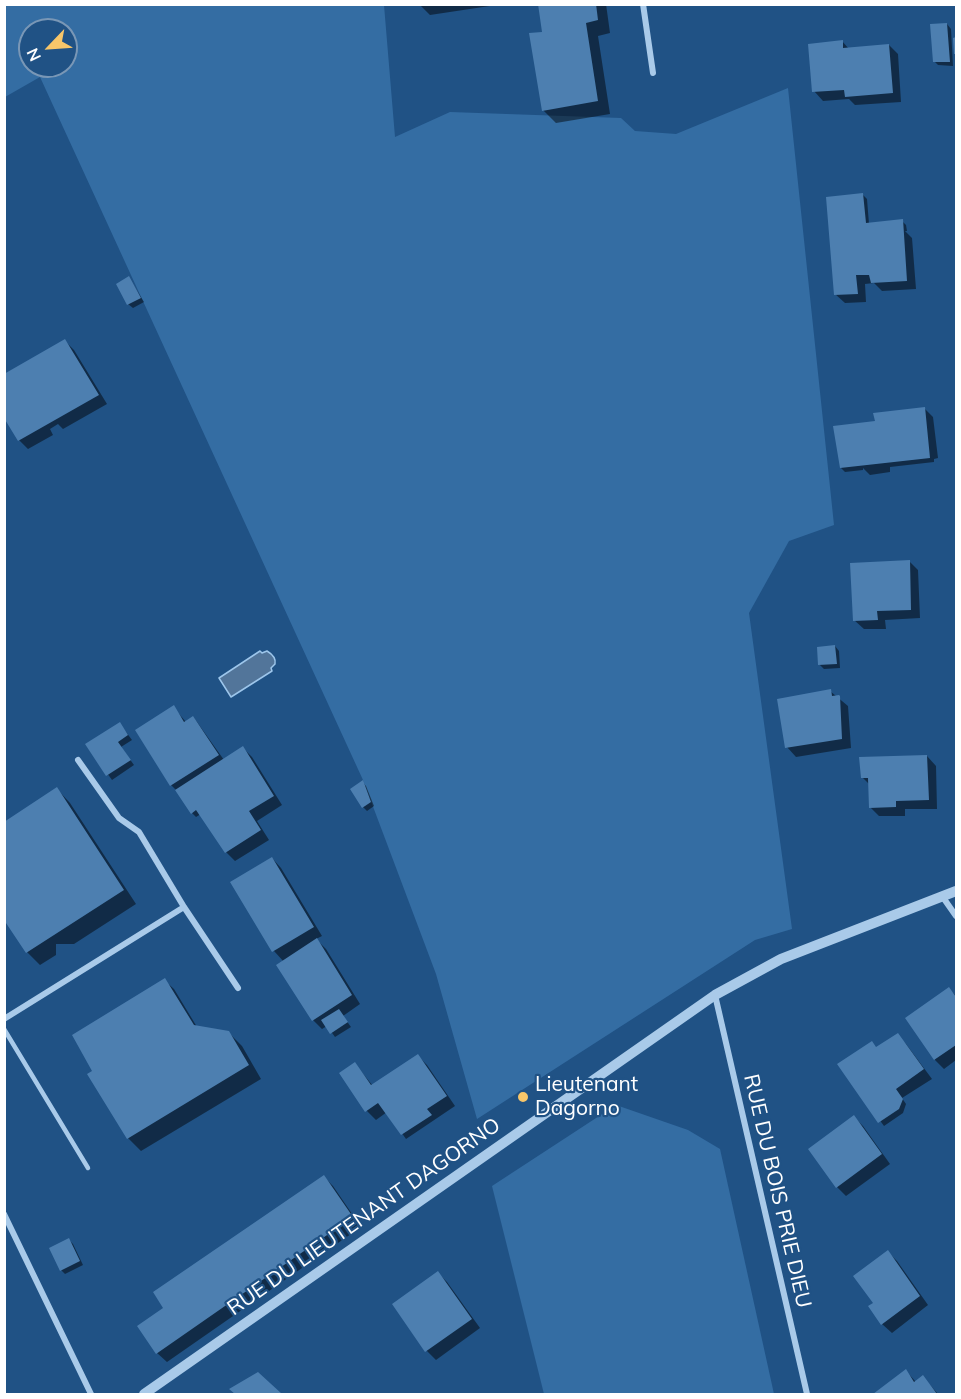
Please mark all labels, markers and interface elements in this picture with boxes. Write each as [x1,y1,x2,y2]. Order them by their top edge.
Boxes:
north arrow [18,18,78,78]
text: N [22,45,45,64]
place label: Lieutenant Dagorno [535,1072,638,1122]
street label: RUE DU BOIS PRIE DIEU [738,1072,816,1310]
marker: Lieutenant Dagorno [516,1090,530,1104]
street label: RUE DU LIEUTENANT DAGORNO [223,1113,505,1321]

